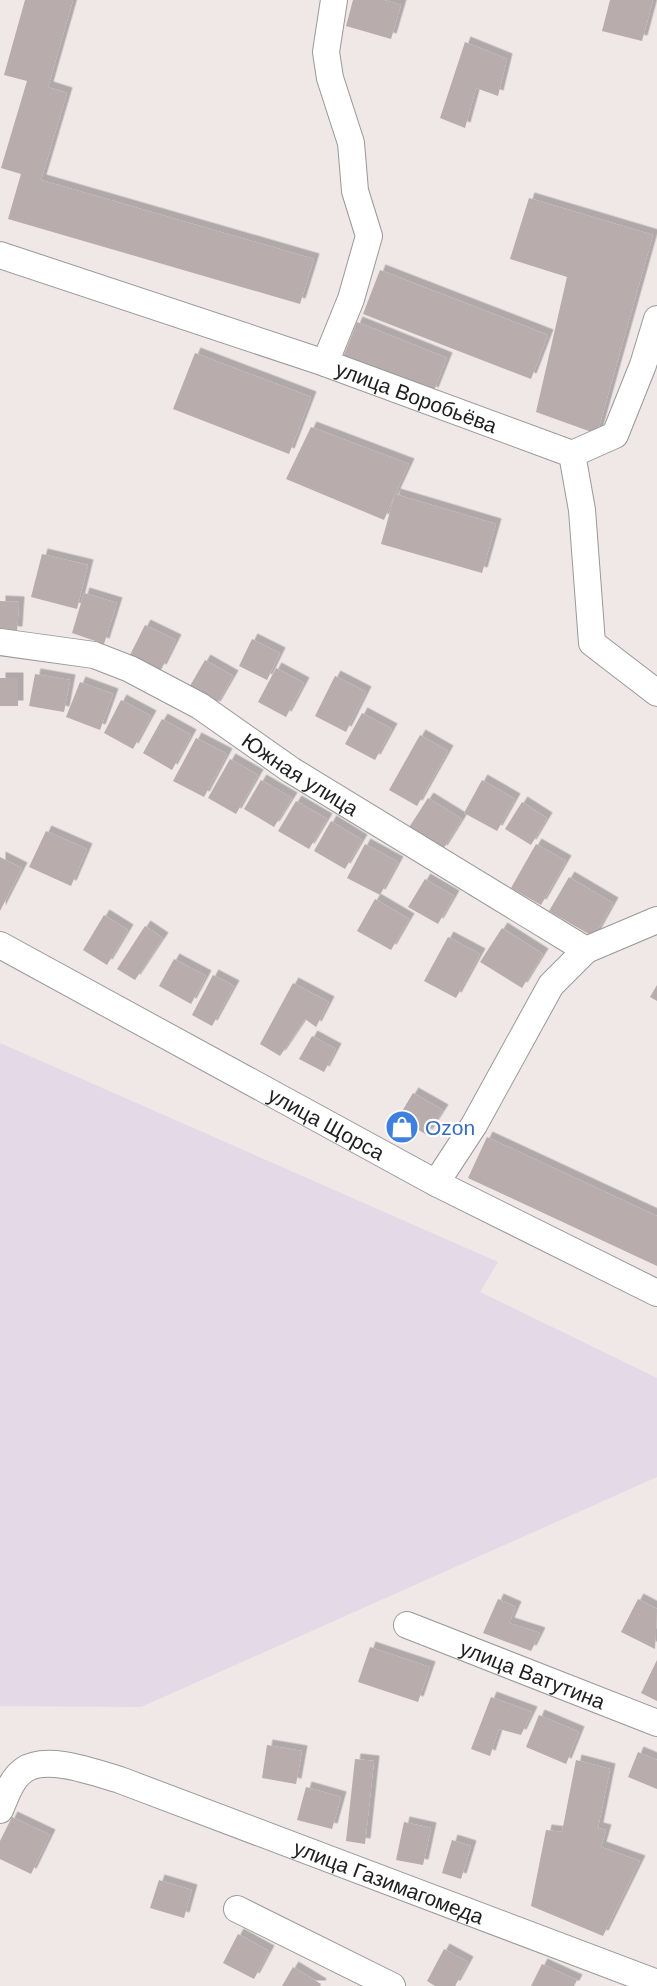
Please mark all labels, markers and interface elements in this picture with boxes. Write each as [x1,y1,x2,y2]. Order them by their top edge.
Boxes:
street label: улица Воробьёва [333,357,501,437]
street label: Южная улица [238,728,363,820]
street label: улица Щорса [264,1082,389,1164]
shop icon: Ozon [384,1109,420,1145]
place label: Ozon [425,1116,475,1139]
street label: улица Ватутина [457,1635,609,1713]
street label: улица Газимагомеда [291,1835,487,1928]

